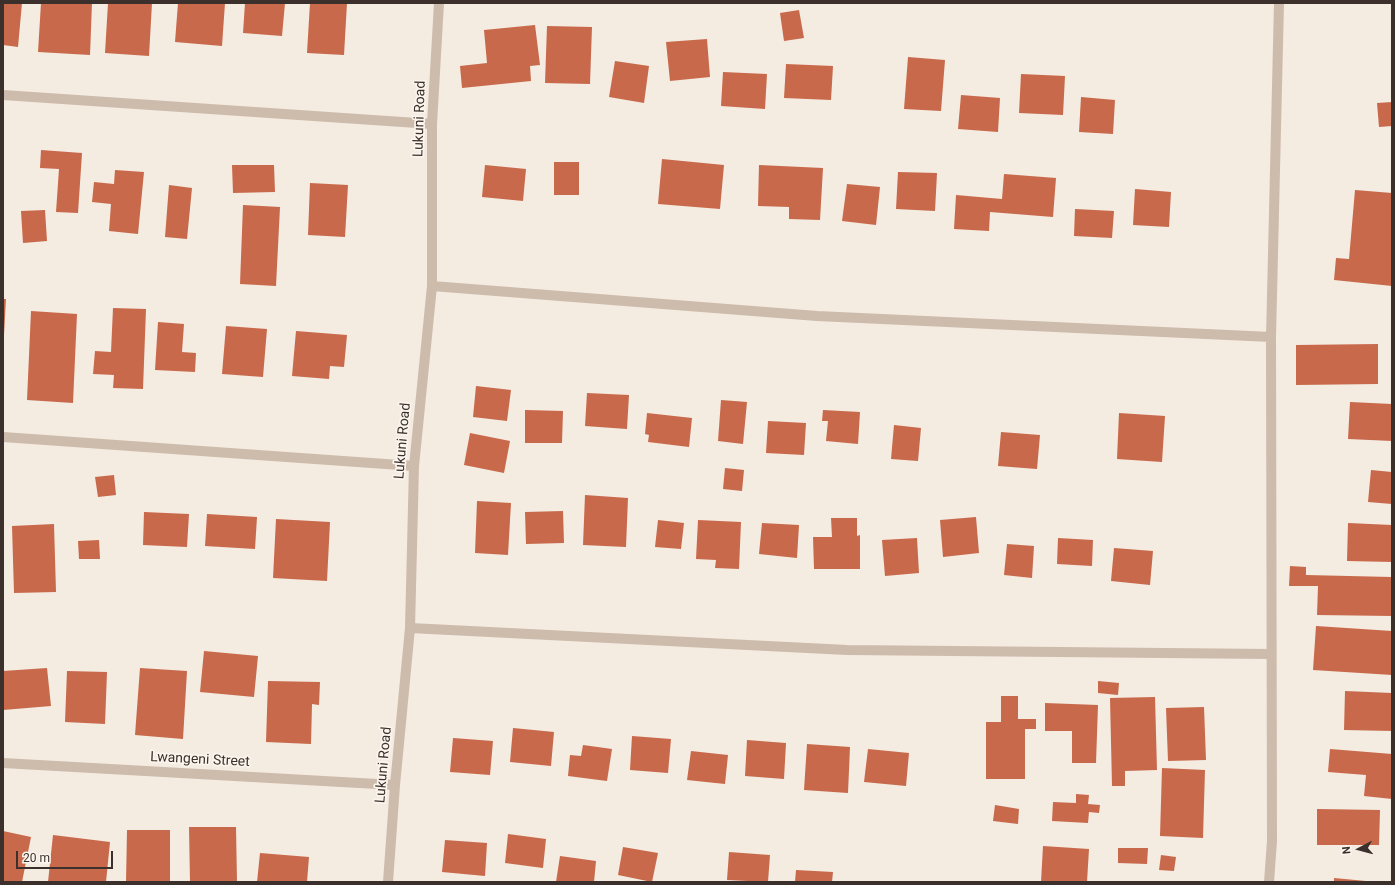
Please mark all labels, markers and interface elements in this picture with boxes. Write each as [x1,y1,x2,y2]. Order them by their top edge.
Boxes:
street label: Lukuni Road [410,80,430,158]
street label: Lukuni Road [391,402,415,480]
street label: Lukuni Road [372,726,396,804]
street label: Lwangeni Street [150,749,250,771]
north arrow [1339,829,1379,869]
scale bar [18,843,115,869]
text: N [1340,846,1353,855]
text: 20 m [23,851,50,865]

